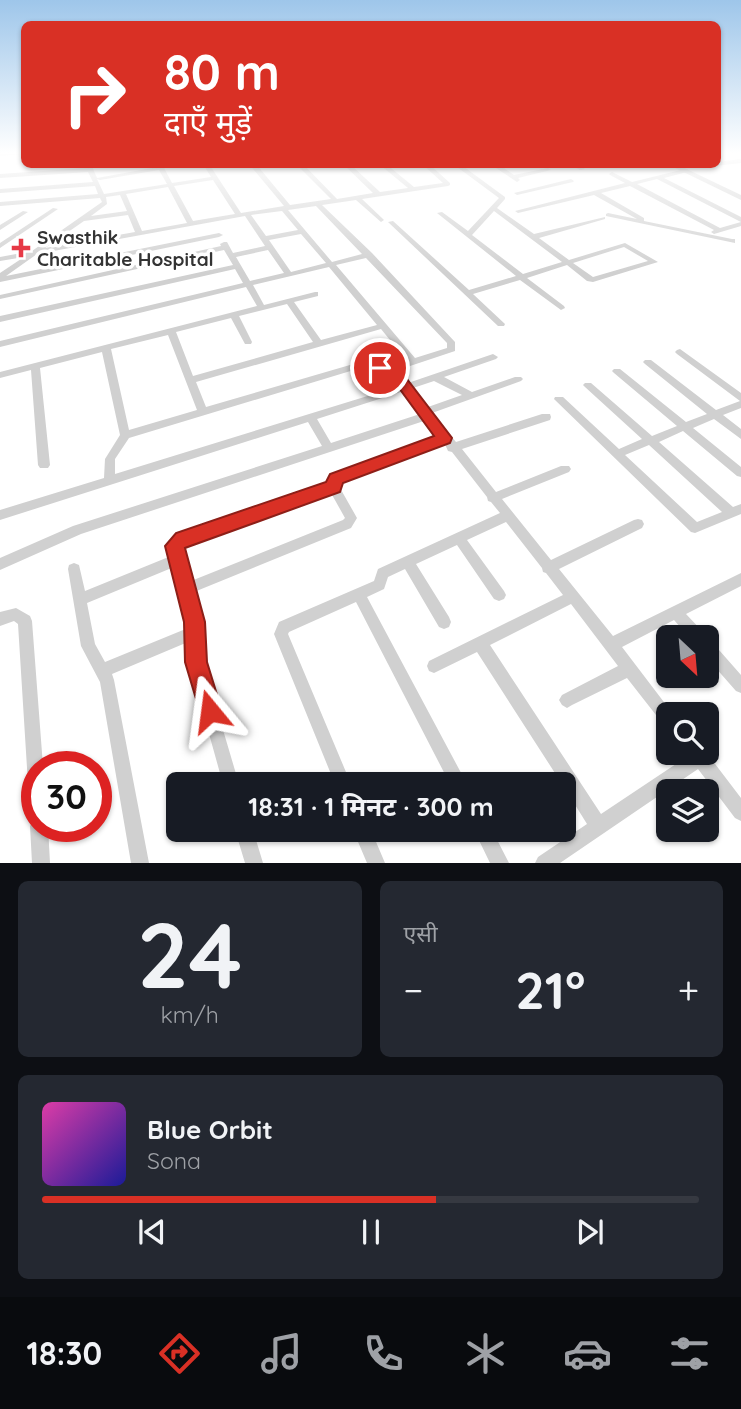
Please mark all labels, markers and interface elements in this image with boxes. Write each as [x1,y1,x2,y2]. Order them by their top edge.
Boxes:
text: 80 m [164,41,280,102]
icon: right [49,49,140,140]
text: दाएँ मुड़ें [164,102,252,142]
place label: Swasthik Charitable Hospital [37,225,214,271]
marker: Swasthik Charitable Hospital [11,238,31,258]
pin [350,338,410,398]
icon: arrive [361,349,399,387]
north arrow [656,625,719,688]
map controls [656,625,719,842]
position arrow [173,674,247,748]
button: search [656,702,719,765]
speed limit sign: 30 [21,751,112,842]
button: layers [656,779,719,842]
text: 18:31 · 1 मिनट · 300 m [248,790,494,823]
text: 24 [137,897,242,1011]
text: एसी [404,919,438,948]
text: 21° [515,957,586,1022]
text: − [404,966,423,1014]
text: + [678,966,699,1014]
text: km/h [161,1000,219,1029]
text: Blue Orbit [147,1113,273,1146]
text: Sona [147,1146,201,1175]
icon: previous [133,1213,171,1251]
icon: pause [352,1213,390,1251]
icon: next [571,1213,609,1251]
icon: directions [155,1329,204,1378]
icon: music [257,1329,306,1378]
icon: phone [359,1329,408,1378]
icon: climate [461,1329,510,1378]
icon: car [563,1329,612,1378]
icon: filters [665,1329,714,1378]
text: 18:30 [27,1333,102,1373]

